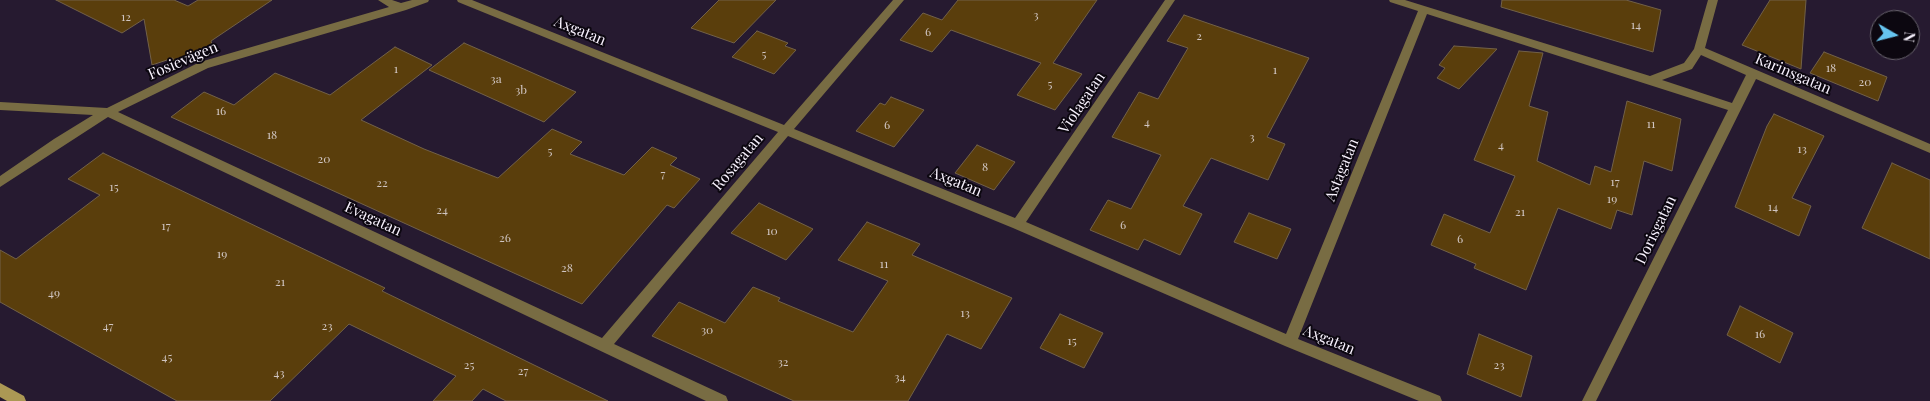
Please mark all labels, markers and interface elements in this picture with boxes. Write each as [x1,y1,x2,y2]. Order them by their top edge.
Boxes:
house number: 3 [1033,8,1039,22]
house number: 12 [121,10,131,24]
north arrow [1870,10,1920,60]
street label: Axgatan [551,13,609,49]
house number: 14 [1631,18,1641,32]
house number: 6 [925,25,931,39]
house number: 2 [1196,29,1202,43]
text: N [1899,31,1919,43]
street label: Fosievägen [145,38,221,84]
house number: 5 [762,47,766,61]
street label: Karinsgatan [1752,50,1834,98]
house number: 18 [1826,61,1836,75]
house number: 1 [394,62,398,76]
house number: 1 [1273,63,1277,77]
street label: Violagatan [1055,69,1109,137]
house number: 3a [490,72,502,86]
house number: 20 [1859,75,1871,89]
house number: 5 [1048,77,1052,91]
house number: 3b [515,83,527,97]
house number: 16 [216,104,226,118]
house number: 4 [1144,115,1150,129]
house number: 11 [1647,117,1655,131]
house number: 6 [884,118,890,132]
house number: 18 [267,128,277,142]
street label: Rosagatan [709,130,767,194]
house number: 3 [1249,130,1255,144]
street label: Astagatan [1321,136,1363,204]
house number: 4 [1498,138,1504,152]
house number: 13 [1797,142,1807,156]
house number: 5 [548,144,552,158]
house number: 20 [318,152,330,166]
house number: 8 [982,160,988,174]
street label: Axgatan [927,164,985,200]
house number: 7 [661,167,665,181]
house number: 17 [1610,175,1620,189]
house number: 22 [376,176,388,190]
house number: 15 [109,180,119,194]
house number: 19 [1607,192,1617,206]
street label: Dorisgatan [1632,193,1680,267]
street label: Evagatan [342,198,404,240]
house number: 14 [1768,200,1778,214]
house number: 24 [436,203,448,217]
house number: 21 [1515,205,1525,219]
house number: 6 [1120,218,1126,232]
house number: 17 [161,219,171,233]
house number: 10 [766,224,778,238]
house number: 26 [499,231,511,245]
house number: 6 [1457,232,1463,246]
house number: 19 [217,247,227,261]
house number: 11 [880,257,888,271]
house number: 28 [561,261,573,275]
house number: 21 [275,275,285,289]
house number: 49 [48,286,60,300]
house number: 13 [960,306,970,320]
house number: 47 [103,319,113,333]
house number: 23 [321,319,333,333]
street label: Axgatan [1300,322,1358,358]
house number: 30 [701,323,713,337]
house number: 16 [1755,327,1765,341]
house number: 15 [1067,334,1077,348]
house number: 45 [162,350,172,364]
house number: 32 [777,355,789,369]
house number: 25 [464,358,474,372]
house number: 23 [1493,358,1505,372]
house number: 27 [518,364,528,378]
house number: 43 [273,366,285,380]
house number: 34 [894,370,906,384]

